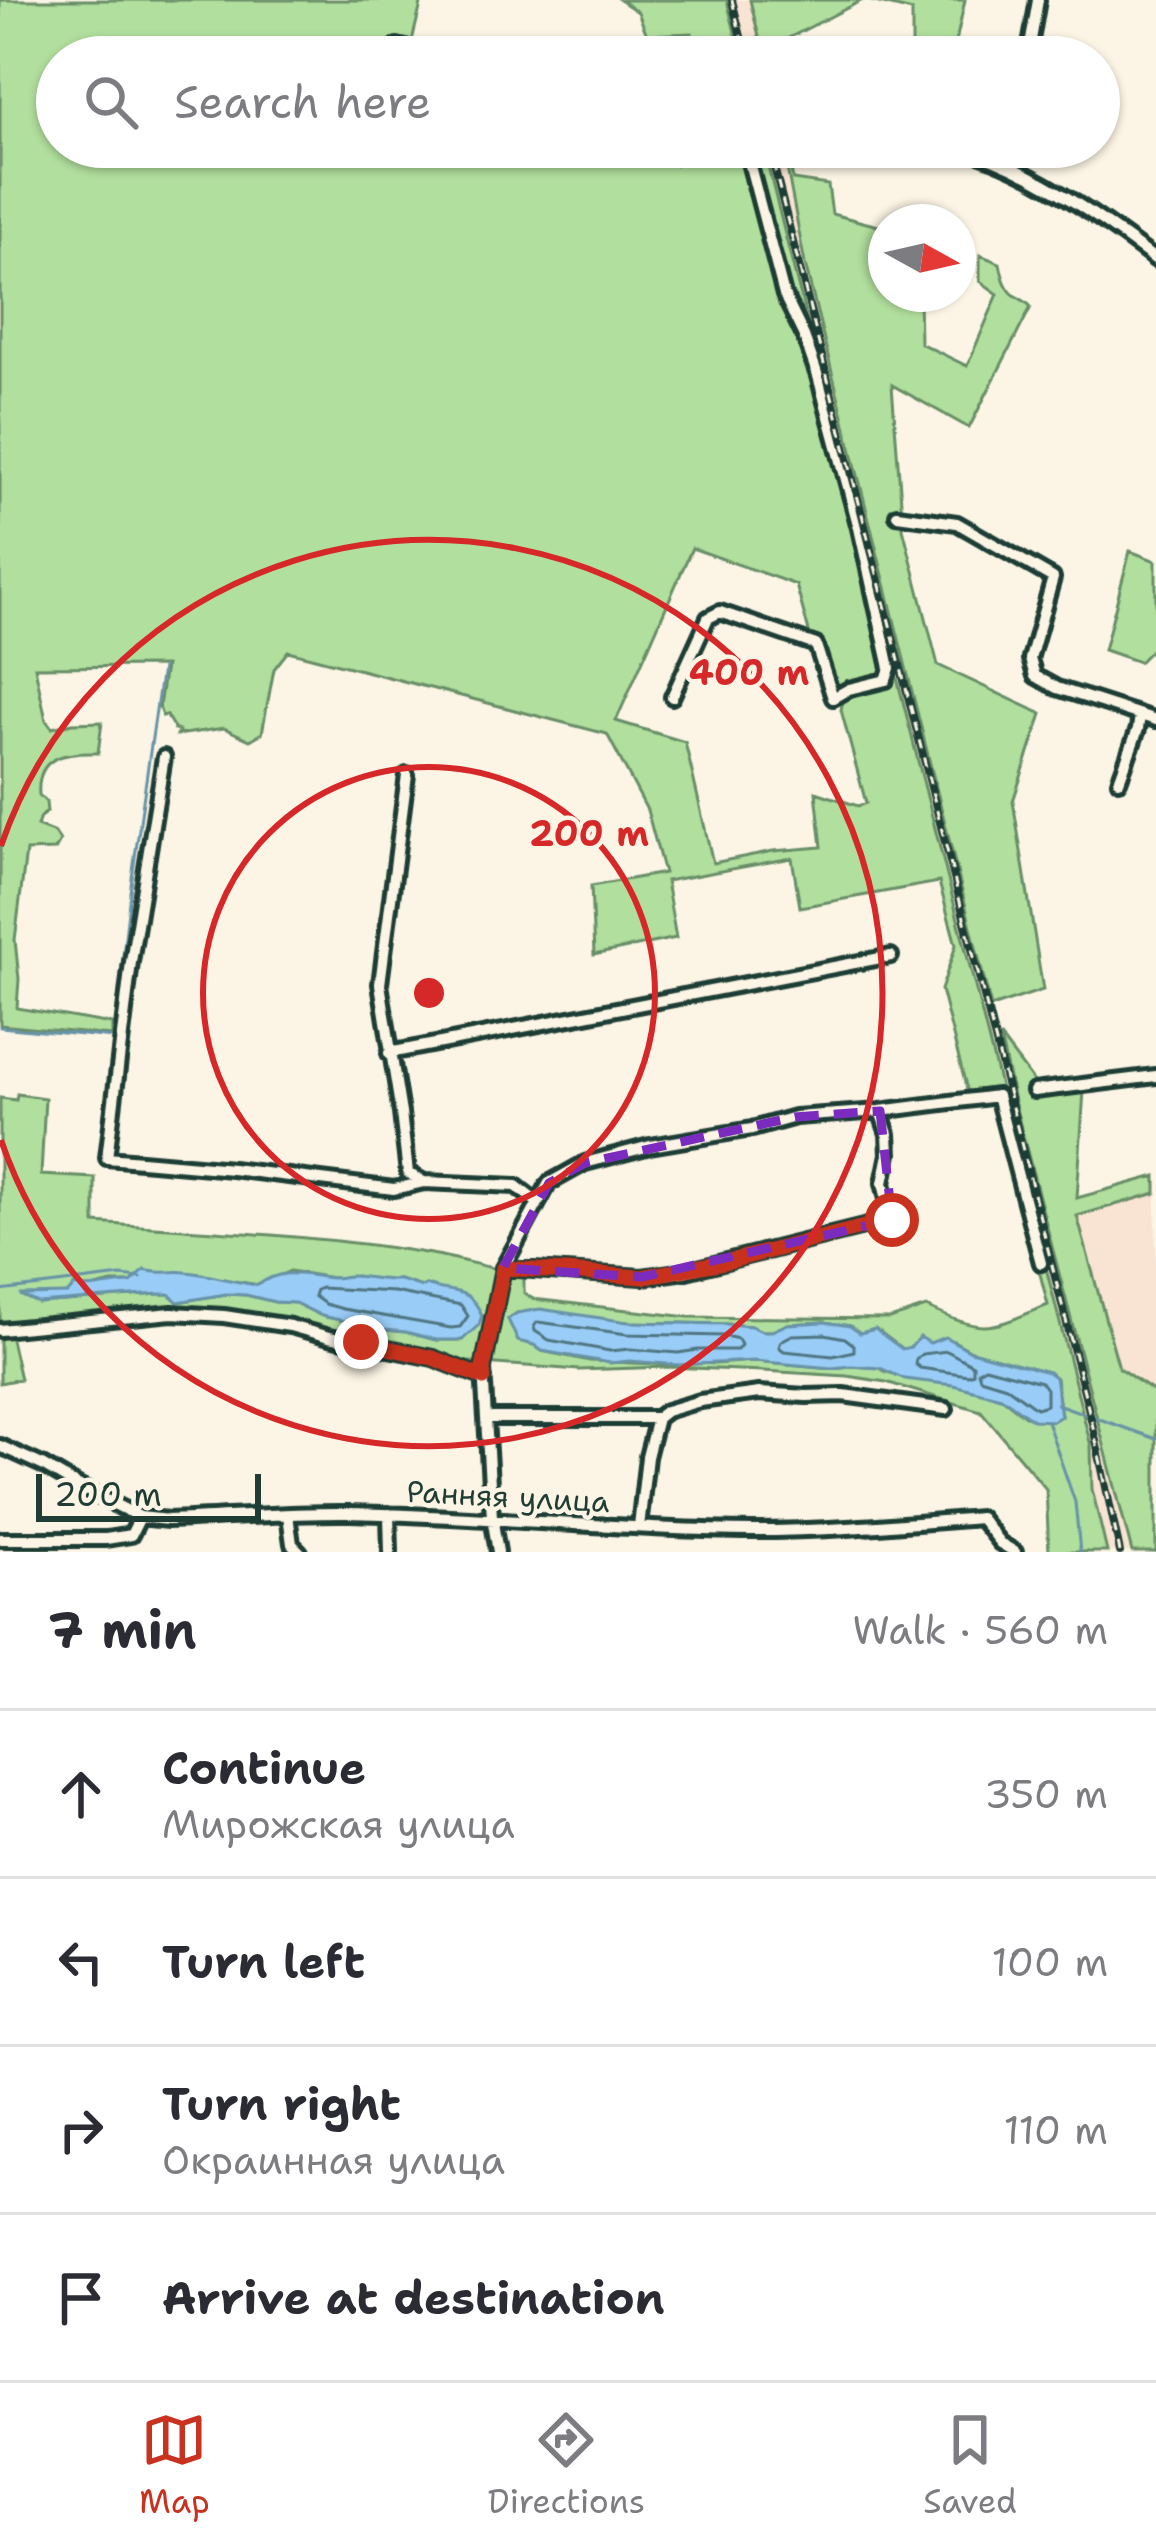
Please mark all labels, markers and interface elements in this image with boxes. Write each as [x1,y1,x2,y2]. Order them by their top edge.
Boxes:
search box [36,36,1120,168]
icon: search [78,69,144,135]
text: Search here [174,72,431,132]
north arrow [868,204,976,312]
text: 400 m [689,648,810,697]
text: 200 m [529,809,649,858]
centre of rings [408,972,450,1014]
route start [865,1193,919,1247]
route end [334,1315,388,1369]
scale bar [36,1468,261,1521]
street label: Ранняя улица [405,1471,611,1522]
text: 200 m [54,1472,162,1517]
text: 7 min [48,1596,197,1664]
text: Walk · 560 m [852,1604,1108,1656]
text: Continue [162,1738,366,1798]
icon: ahead [48,1761,114,1827]
text: 350 m [984,1768,1108,1820]
text: Мирожская улица [162,1798,515,1850]
icon: left [48,1929,114,1995]
text: Turn left [162,1932,365,1992]
text: 100 m [992,1936,1108,1988]
text: Turn right [162,2074,401,2134]
icon: right [48,2097,114,2163]
text: 110 m [1004,2104,1108,2156]
text: Окраинная улица [162,2134,505,2186]
icon: arrive [48,2265,114,2331]
text: Arrive at destination [162,2268,665,2328]
tab: Map [139,2407,210,2524]
tab: Directions [488,2407,645,2524]
tab: Saved [923,2407,1017,2524]

